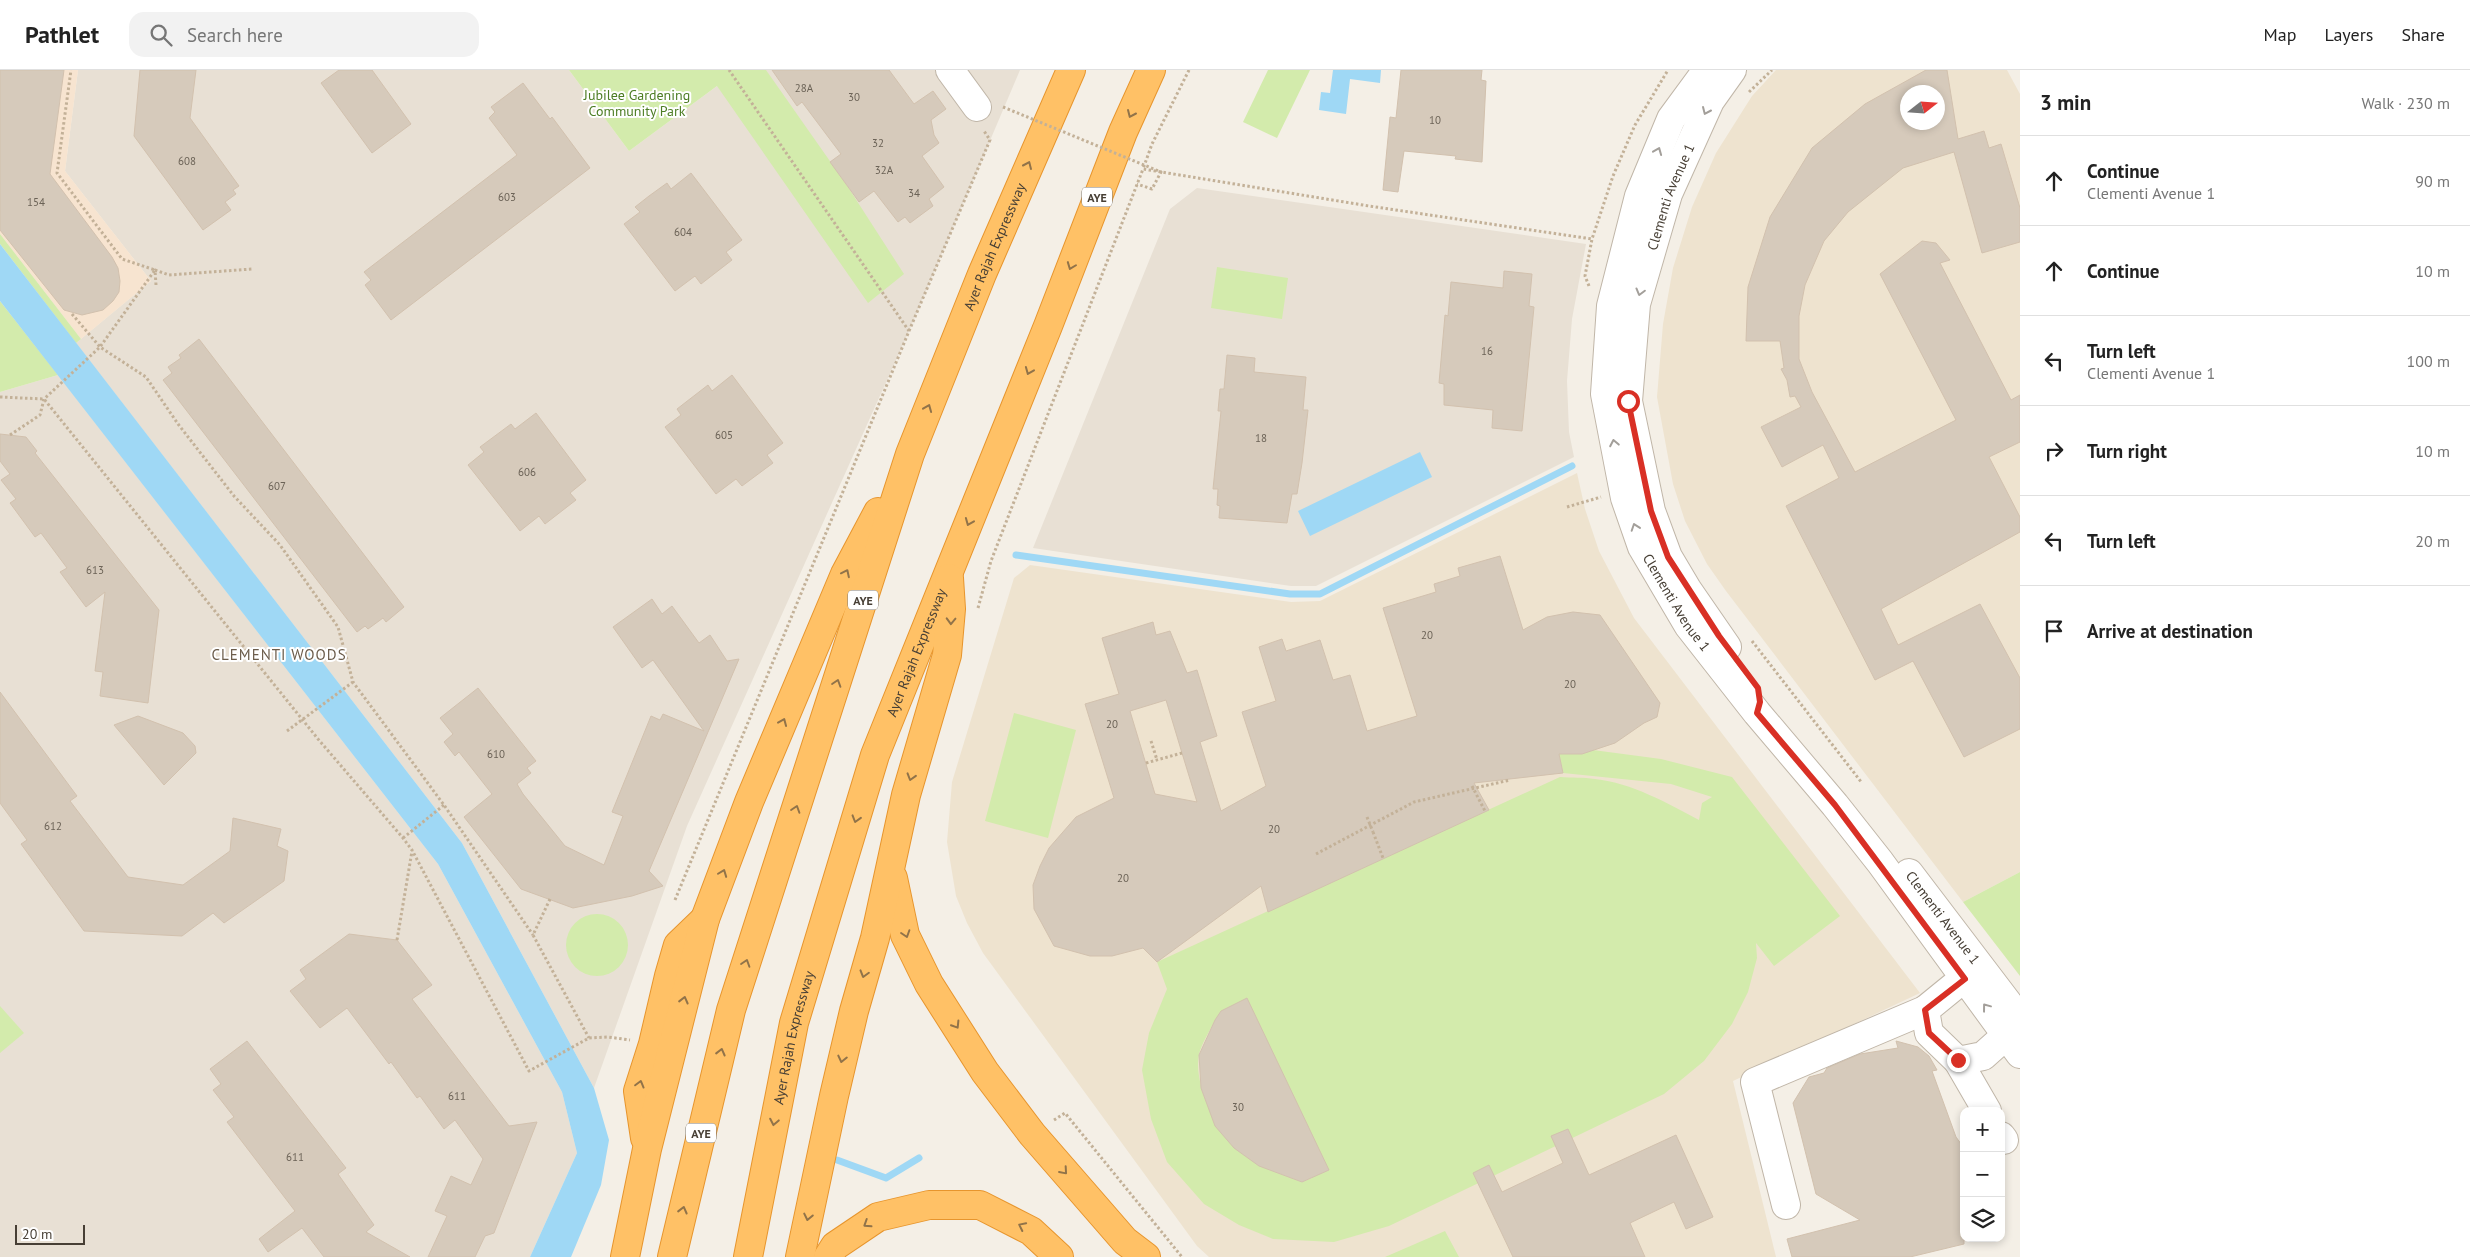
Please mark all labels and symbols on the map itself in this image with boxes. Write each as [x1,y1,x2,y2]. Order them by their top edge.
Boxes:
house number: 28A [795,81,814,95]
north arrow [1900,85,1945,130]
park label: Jubilee Gardening Community Park [583,86,690,120]
house number: 30 [848,90,860,104]
one-way arrow [1701,106,1712,115]
one-way arrow [1126,109,1137,118]
house number: 10 [1429,113,1441,127]
house number: 32 [872,136,884,150]
street label: Clementi Avenue 1 [1643,141,1699,252]
one-way arrow [1652,147,1662,156]
house number: 608 [178,154,196,168]
one-way arrow [1022,161,1033,170]
house number: 32A [875,163,894,177]
street label: Ayer Rajah Expressway [959,180,1030,313]
house number: 34 [908,186,920,200]
road number: AYE [1082,188,1112,206]
house number: 603 [498,190,516,204]
house number: 154 [27,195,45,209]
house number: 604 [674,225,692,239]
one-way arrow [1067,261,1077,269]
one-way arrow [1635,288,1645,296]
house number: 16 [1481,344,1493,358]
one-way arrow [1025,366,1036,375]
route start [1617,390,1640,413]
one-way arrow [922,405,932,413]
house number: 605 [715,428,733,442]
house number: 18 [1255,431,1267,445]
one-way arrow [1609,438,1620,447]
house number: 606 [518,465,536,479]
house number: 607 [268,479,286,493]
one-way arrow [964,517,975,526]
one-way arrow [1631,523,1641,532]
street label: Clementi Avenue 1 [1639,550,1714,655]
house number: 613 [86,563,104,577]
one-way arrow [840,569,850,578]
street label: Ayer Rajah Expressway [882,585,950,719]
road number: AYE [848,590,878,610]
one-way arrow [946,617,956,625]
house number: 20 [1421,628,1433,642]
district label: CLEMENTI WOODS [211,645,347,664]
house number: 20 [1564,677,1576,691]
one-way arrow [831,679,841,688]
house number: 20 [1106,717,1118,731]
one-way arrow [776,718,787,727]
house number: 610 [487,747,505,761]
one-way arrow [906,773,916,781]
one-way arrow [791,805,801,813]
one-way arrow [852,814,862,822]
house number: 612 [44,819,62,833]
house number: 20 [1268,822,1280,836]
street label: Clementi Avenue 1 [1902,867,1984,968]
one-way arrow [716,869,727,878]
house number: 20 [1117,871,1129,885]
one-way arrow [900,929,910,937]
one-way arrow [741,960,751,968]
street label: Ayer Rajah Expressway [769,968,818,1106]
one-way arrow [860,970,870,978]
one-way arrow [679,997,689,1005]
one-way arrow [1983,1003,1992,1013]
one-way arrow [949,1020,959,1029]
one-way arrow [715,1047,726,1056]
route end [1947,1049,1970,1072]
one-way arrow [837,1054,848,1063]
one-way arrow [635,1081,645,1089]
house number: 611 [448,1089,466,1103]
house number: 30 [1232,1100,1244,1114]
one-way arrow [770,1118,780,1127]
road number: AYE [686,1124,716,1142]
house number: 611 [286,1150,304,1164]
one-way arrow [1059,1165,1068,1174]
one-way arrow [677,1205,688,1214]
one-way arrow [804,1213,814,1222]
one-way arrow [864,1218,873,1227]
scale bar [15,1222,85,1245]
one-way arrow [1018,1222,1027,1232]

